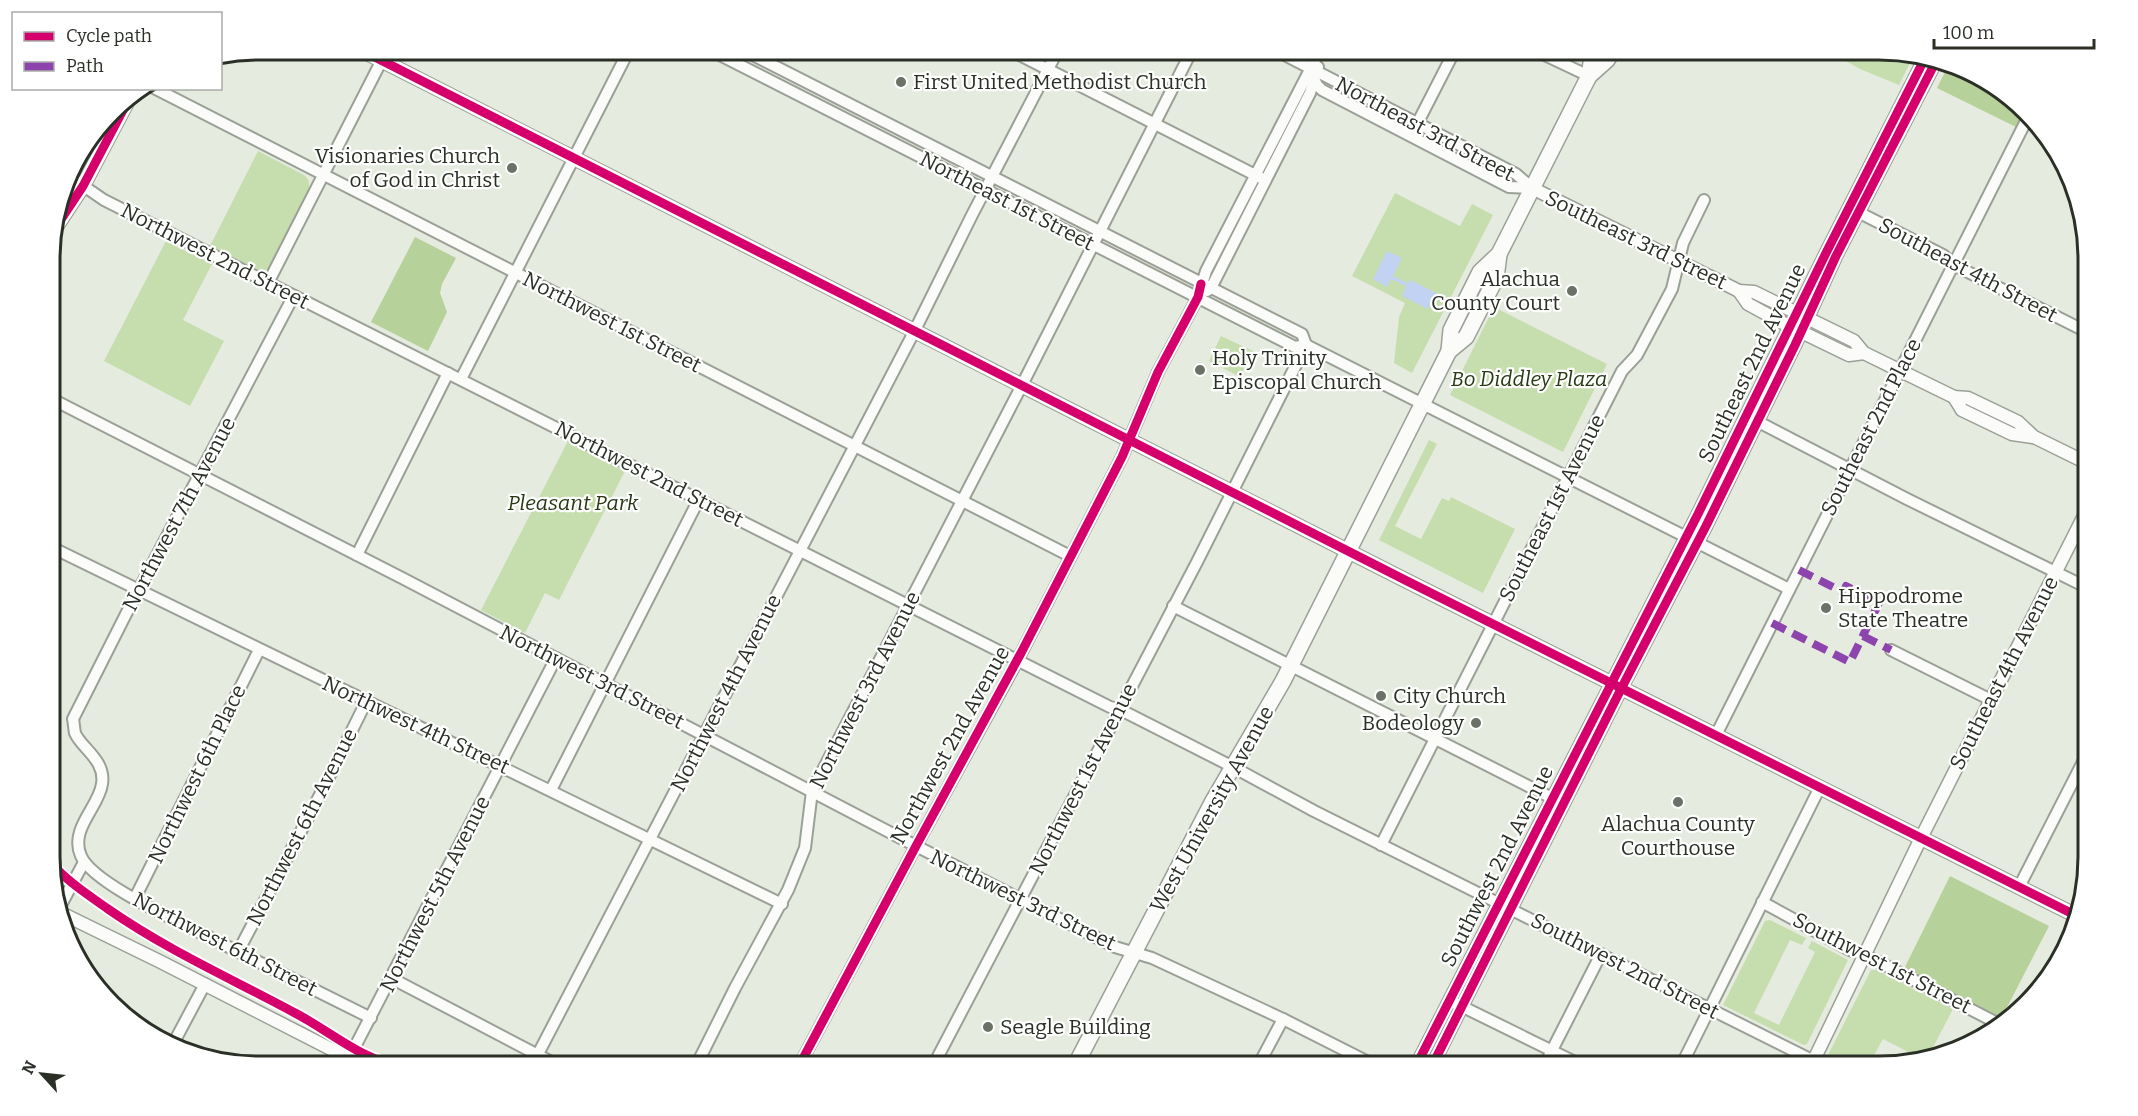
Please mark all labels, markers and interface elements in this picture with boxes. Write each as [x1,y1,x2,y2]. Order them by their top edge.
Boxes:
legend [12,12,222,90]
scale bar [1934,12,2094,50]
text: 100 m [1943,22,1994,44]
text: Cycle path [66,25,152,47]
text: Path [66,55,104,77]
place label: First United Methodist Church [913,69,1207,95]
street label: Northeast 3rd Street [1331,71,1519,187]
marker: First United Methodist Church [894,75,908,89]
place label: Visionaries Church of God in Christ [315,143,500,193]
street label: Northeast 1st Street [915,146,1099,256]
marker: Visionaries Church of God in Christ [505,161,519,175]
street label: Southeast 3rd Street [1541,185,1731,295]
street label: Northwest 2nd Street [116,197,314,315]
street label: Southeast 4th Street [1874,212,2062,328]
street label: Southeast 2nd Avenue [1693,259,1811,467]
street label: Northwest 1st Street [518,266,706,378]
place label: Alachua County Court [1431,266,1561,316]
marker: Alachua County Court [1565,284,1579,298]
street label: Southeast 2nd Place [1815,334,1927,520]
place label: Holy Trinity Episcopal Church [1212,345,1382,395]
marker: Holy Trinity Episcopal Church [1193,363,1207,377]
park label: Bo Diddley Plaza [1451,366,1607,392]
street label: Southeast 1st Avenue [1493,410,1611,606]
street label: Northwest 7th Avenue [117,412,241,616]
street label: Northwest 2nd Street [550,415,748,533]
park label: Pleasant Park [508,490,639,516]
street label: Southeast 4th Avenue [1944,572,2064,774]
place label: Hippodrome State Theatre [1838,583,1968,633]
street label: Northwest 3rd Avenue [804,587,926,793]
street label: Northwest 4th Avenue [665,590,787,796]
marker: Hippodrome State Theatre [1819,601,1833,615]
street label: Northwest 3rd Street [495,619,689,735]
street label: Northwest 2nd Avenue [885,641,1015,849]
street label: Northwest 4th Street [318,670,514,780]
street label: Northwest 1st Avenue [1023,679,1143,879]
street label: Northwest 6th Place [142,680,252,868]
place label: City Church [1393,683,1506,709]
marker: City Church [1374,689,1388,703]
street label: West University Avenue [1144,701,1280,917]
place label: Bodeology [1362,710,1465,736]
marker: Bodeology [1469,716,1483,730]
street label: Northwest 6th Avenue [241,724,363,930]
street label: Southwest 2nd Avenue [1435,761,1559,971]
street label: Northwest 5th Avenue [374,791,496,997]
marker: Alachua County Courthouse [1671,795,1685,809]
place label: Alachua County Courthouse [1601,811,1756,861]
street label: Northwest 3rd Street [926,844,1121,956]
street label: Northwest 6th Street [128,886,322,1002]
street label: Southwest 2nd Street [1527,907,1724,1025]
street label: Southwest 1st Street [1788,907,1976,1019]
place label: Seagle Building [1000,1014,1151,1040]
marker: Seagle Building [981,1020,995,1034]
north arrow [12,1044,72,1104]
text: N [18,1058,40,1077]

